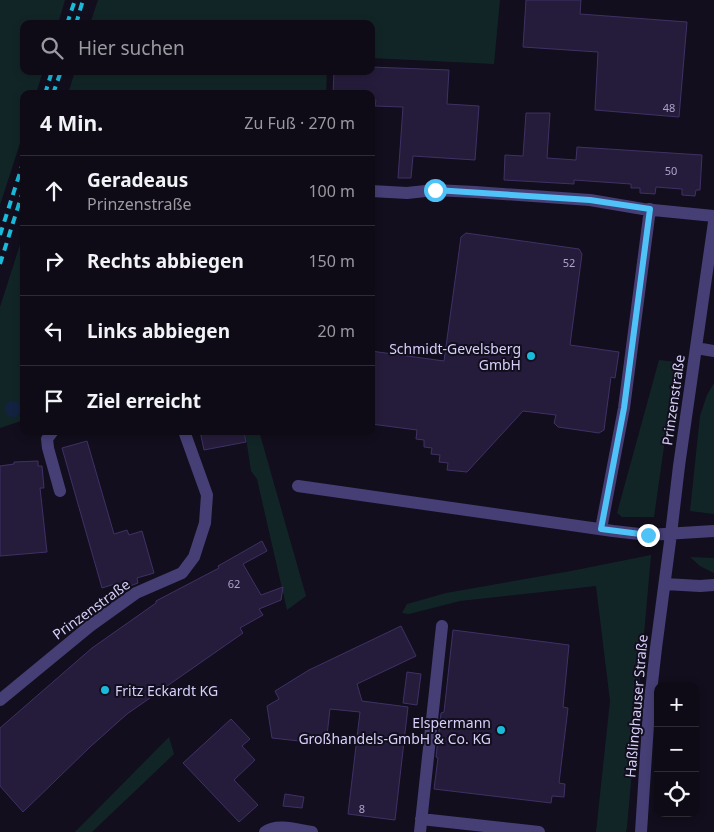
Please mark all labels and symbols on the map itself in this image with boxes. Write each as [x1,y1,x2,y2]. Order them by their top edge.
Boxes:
house number: 48 [663,100,675,115]
house number: 50 [665,163,677,178]
route start [424,179,447,202]
house number: 52 [563,255,575,270]
place label: Schmidt-Gevelsberg GmbH [389,339,521,374]
marker: Schmidt-Gevelsberg GmbH [525,350,537,362]
street label: Prinzenstraße [657,353,689,447]
route end [637,524,660,547]
street label: Prinzenstraße [48,574,134,644]
house number: 62 [228,576,240,591]
street label: Haßlinghauser Straße [620,634,652,778]
place label: Fritz Eckardt KG [115,681,218,700]
marker: Fritz Eckardt KG [99,684,111,696]
place label: Elspermann Großhandels-GmbH & Co. KG [298,713,491,748]
marker: Elspermann Großhandels-GmbH & Co. KG [495,724,507,736]
house number: 8 [359,801,365,816]

